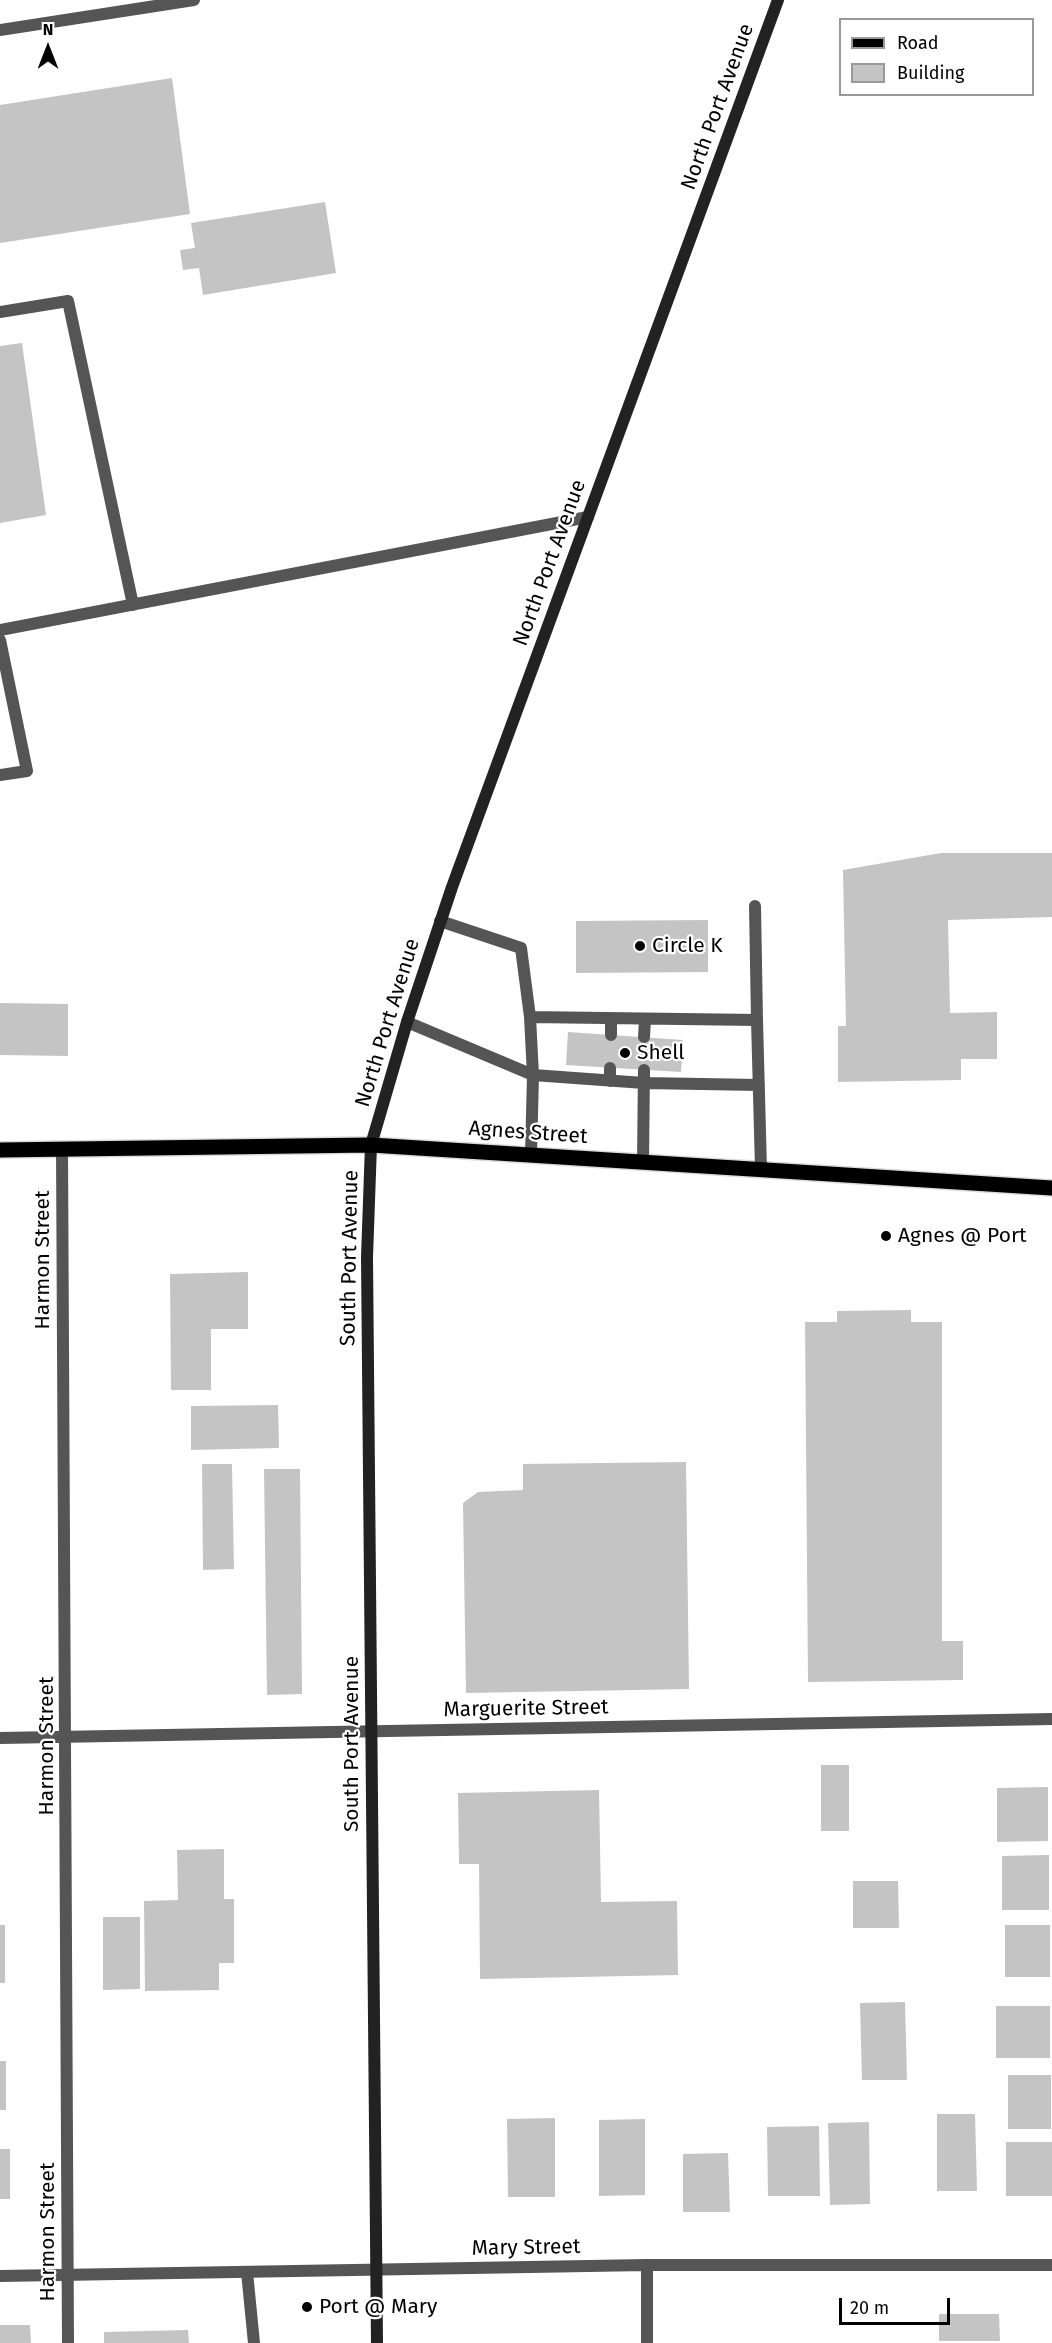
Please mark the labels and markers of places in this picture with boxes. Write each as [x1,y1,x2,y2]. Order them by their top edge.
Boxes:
place label: Circle K [652,933,723,959]
marker: Circle K [633,939,647,953]
place label: Shell [637,1040,685,1066]
marker: Shell [618,1046,632,1060]
place label: Agnes @ Port [898,1223,1027,1249]
marker: Agnes @ Port [879,1229,893,1243]
place label: Port @ Mary [319,2294,437,2320]
marker: Port @ Mary [300,2300,314,2314]

